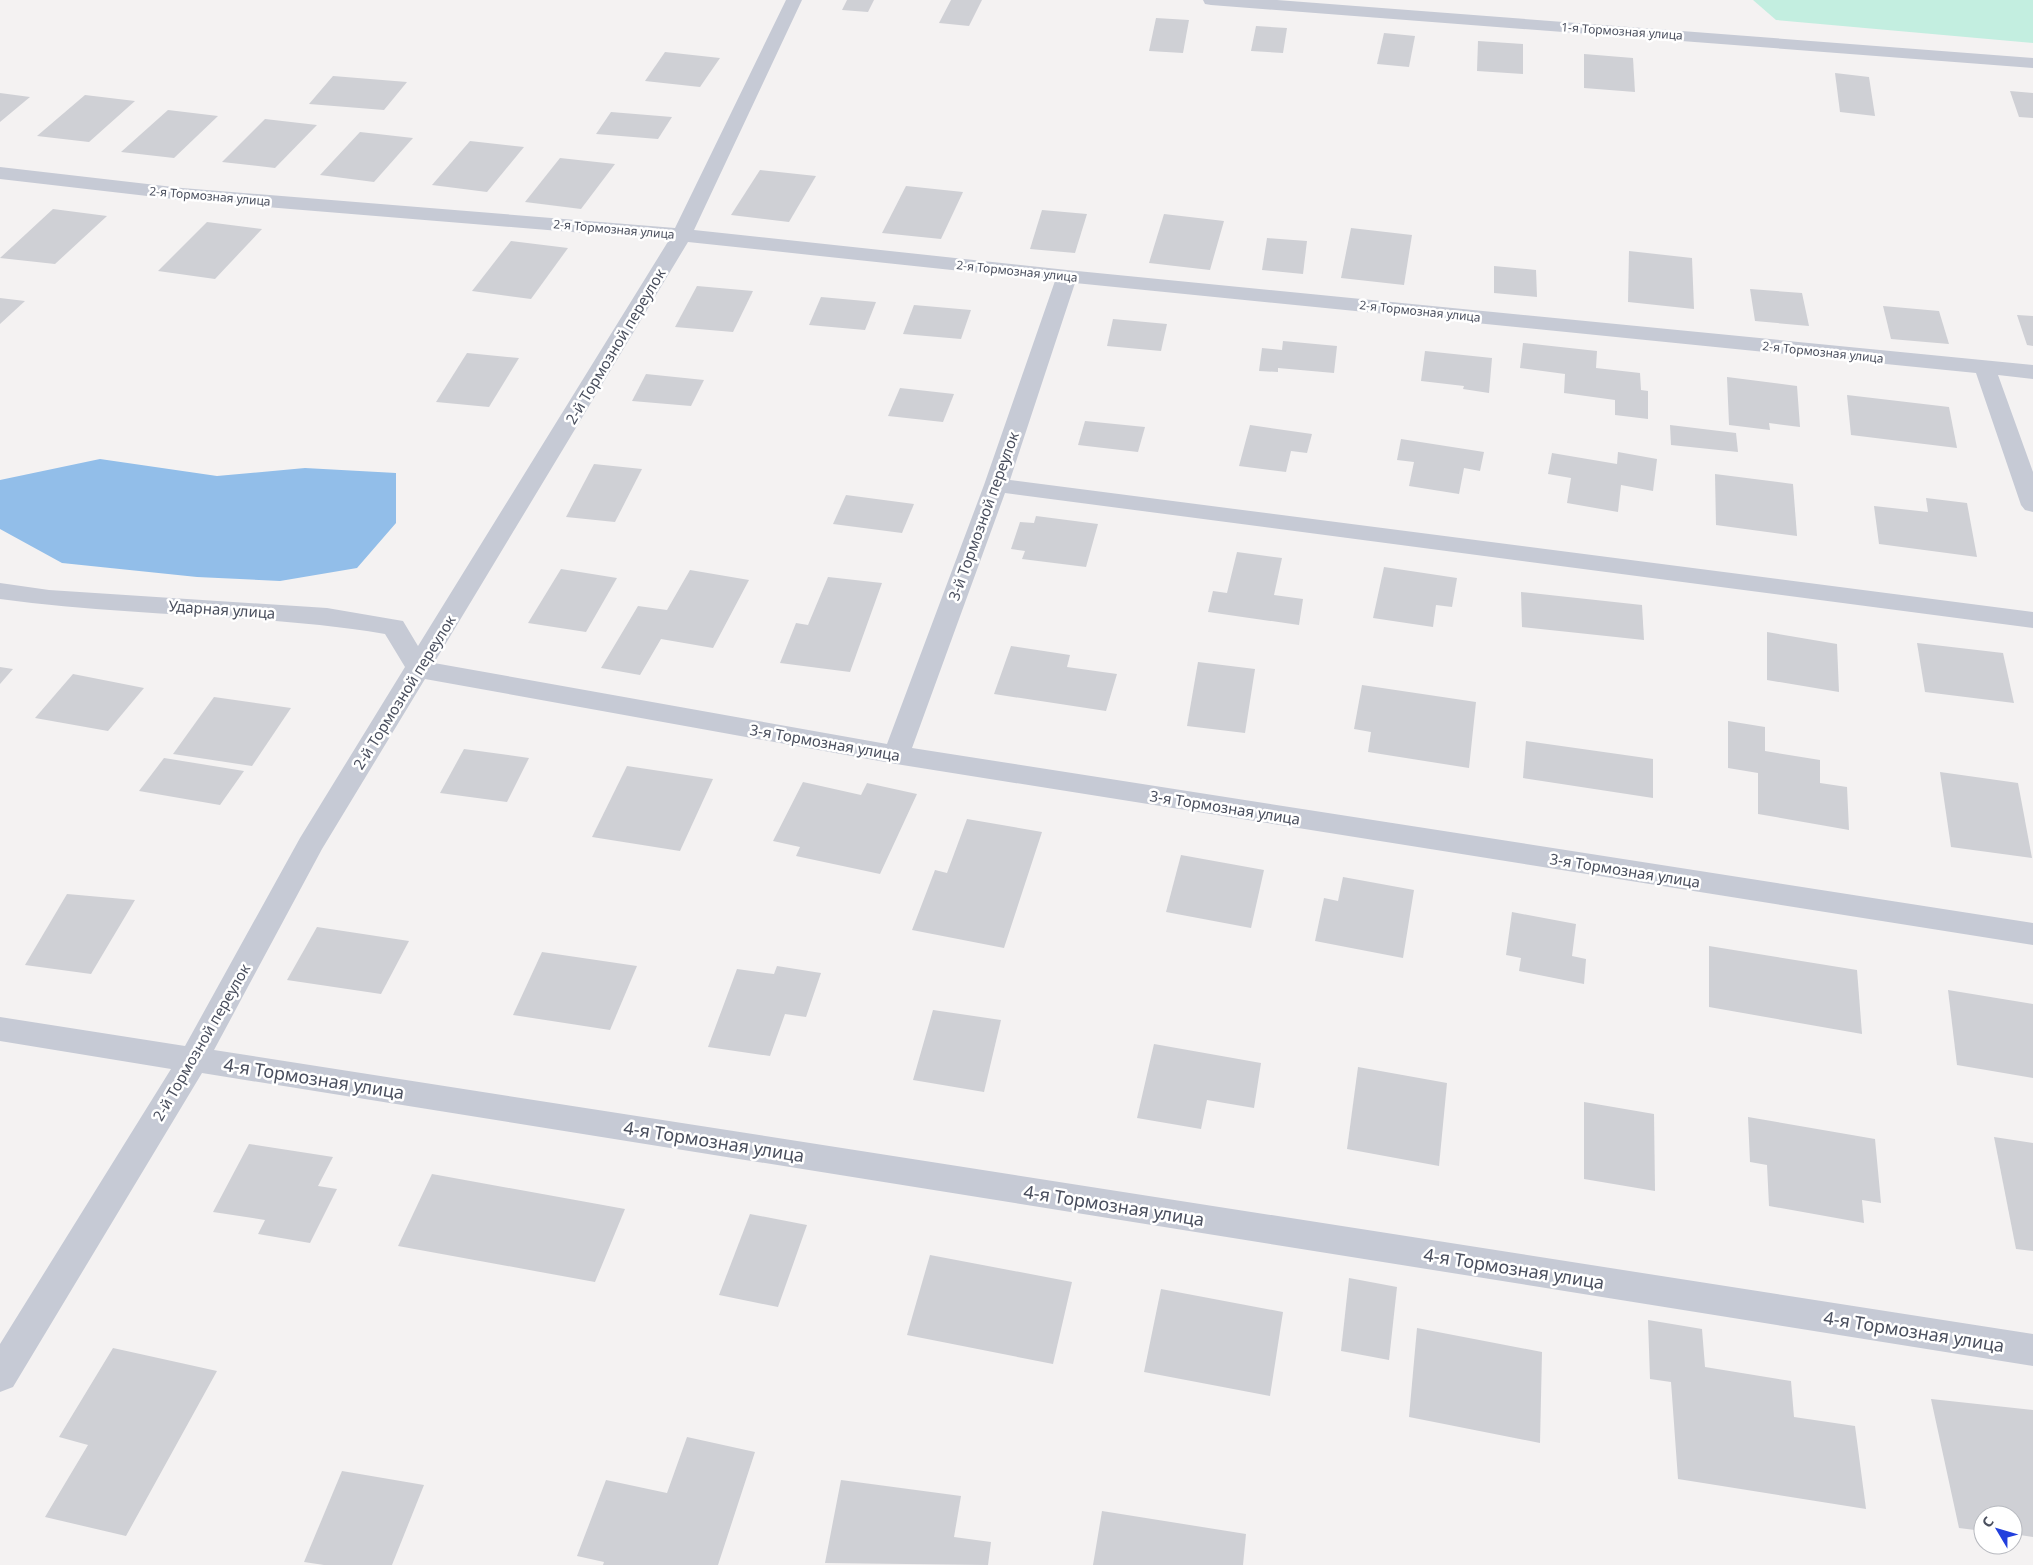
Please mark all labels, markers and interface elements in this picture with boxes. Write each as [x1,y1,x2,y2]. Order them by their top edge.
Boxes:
street label: 1-я Тормозная улица [1561,18,1683,44]
street label: 2-я Тормозная улица [149,182,271,210]
street label: 2-я Тормозная улица [553,215,675,243]
street label: 2-я Тормозная улица [956,256,1078,286]
street label: 2-й Тормозной переулок [561,264,670,428]
street label: 2-я Тормозная улица [1359,296,1481,326]
street label: 2-я Тормозная улица [1762,337,1884,367]
street label: 3-й Тормозной переулок [943,429,1023,603]
street label: Ударная улица [168,595,276,623]
street label: 2-й Тормозной переулок [348,611,460,773]
street label: 3-я Тормозная улица [748,719,902,765]
street label: 3-я Тормозная улица [1148,785,1302,829]
street label: 3-я Тормозная улица [1548,848,1702,892]
street label: 2-й Тормозной переулок [148,960,254,1124]
street label: 4-я Тормозная улица [222,1052,406,1104]
street label: 4-я Тормозная улица [622,1115,806,1167]
street label: 4-я Тормозная улица [1022,1179,1206,1231]
street label: 4-я Тормозная улица [1422,1242,1606,1294]
street label: 4-я Тормозная улица [1822,1305,2006,1357]
north arrow [1973,1505,2023,1555]
text: С [1977,1512,1998,1531]

